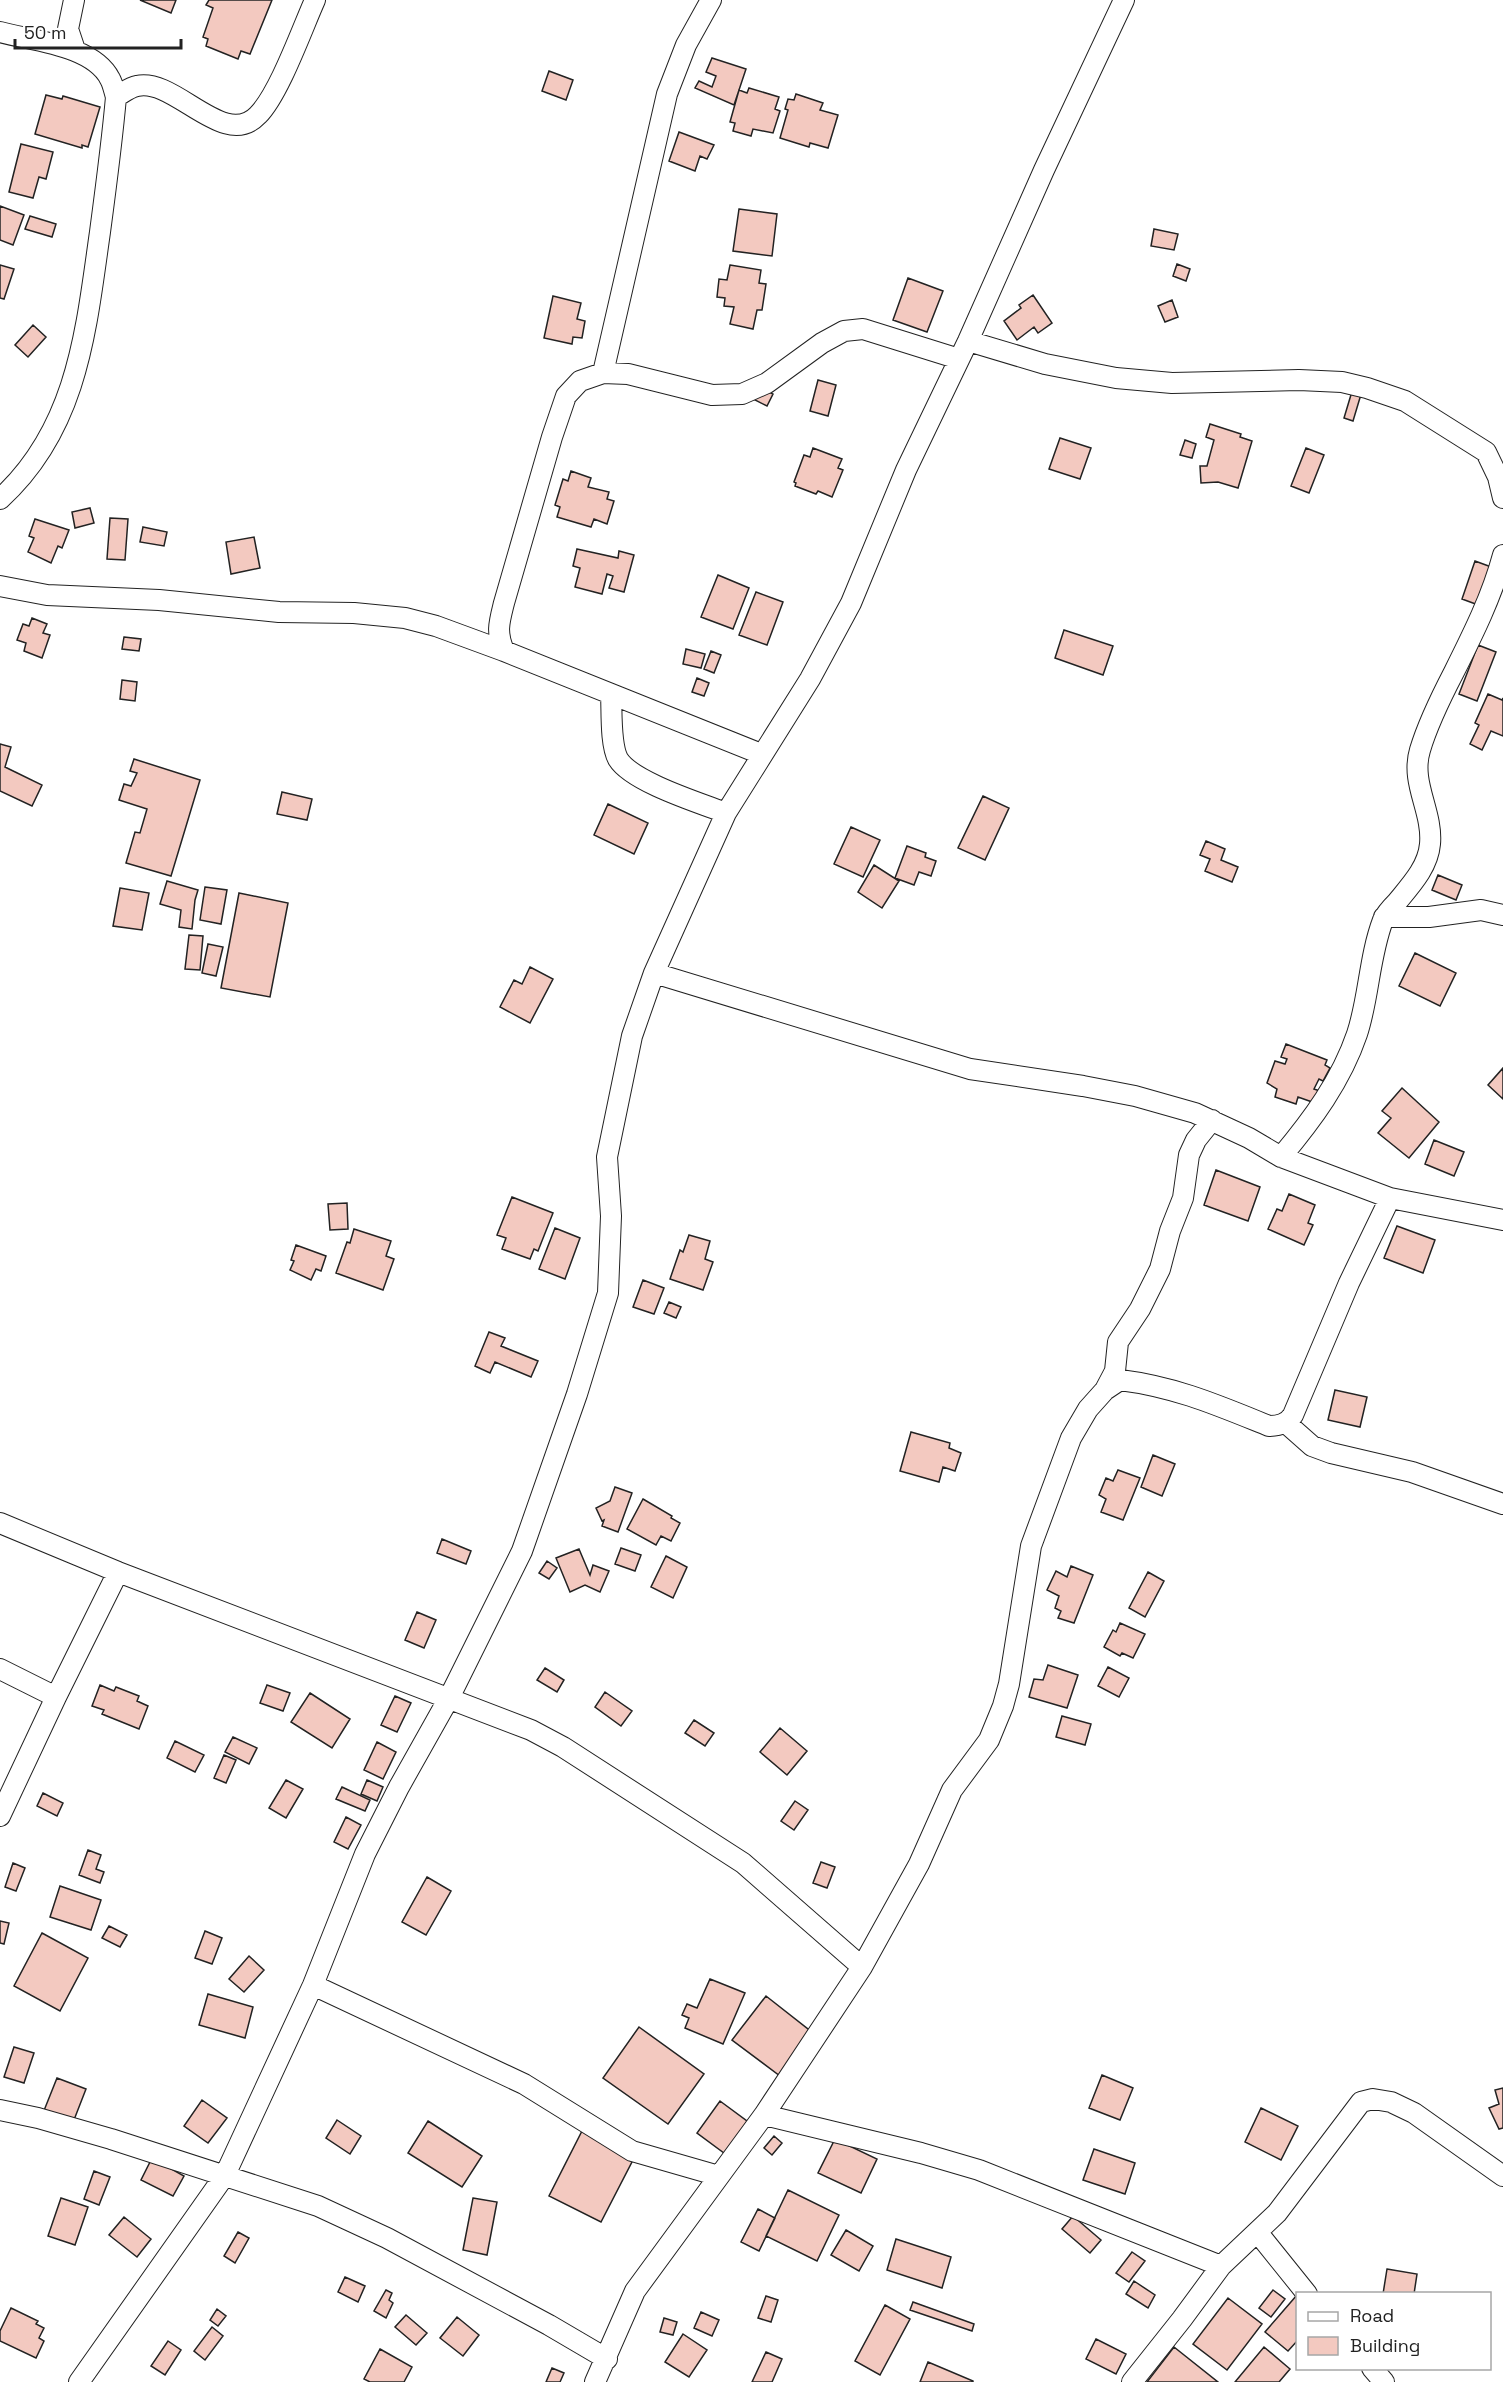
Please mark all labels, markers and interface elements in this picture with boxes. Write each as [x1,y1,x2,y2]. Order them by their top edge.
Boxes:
scale bar [15,12,182,50]
text: 50 m [24,21,66,44]
legend [1296,2292,1491,2370]
text: Road [1350,2304,1394,2327]
text: Building [1350,2334,1420,2357]

